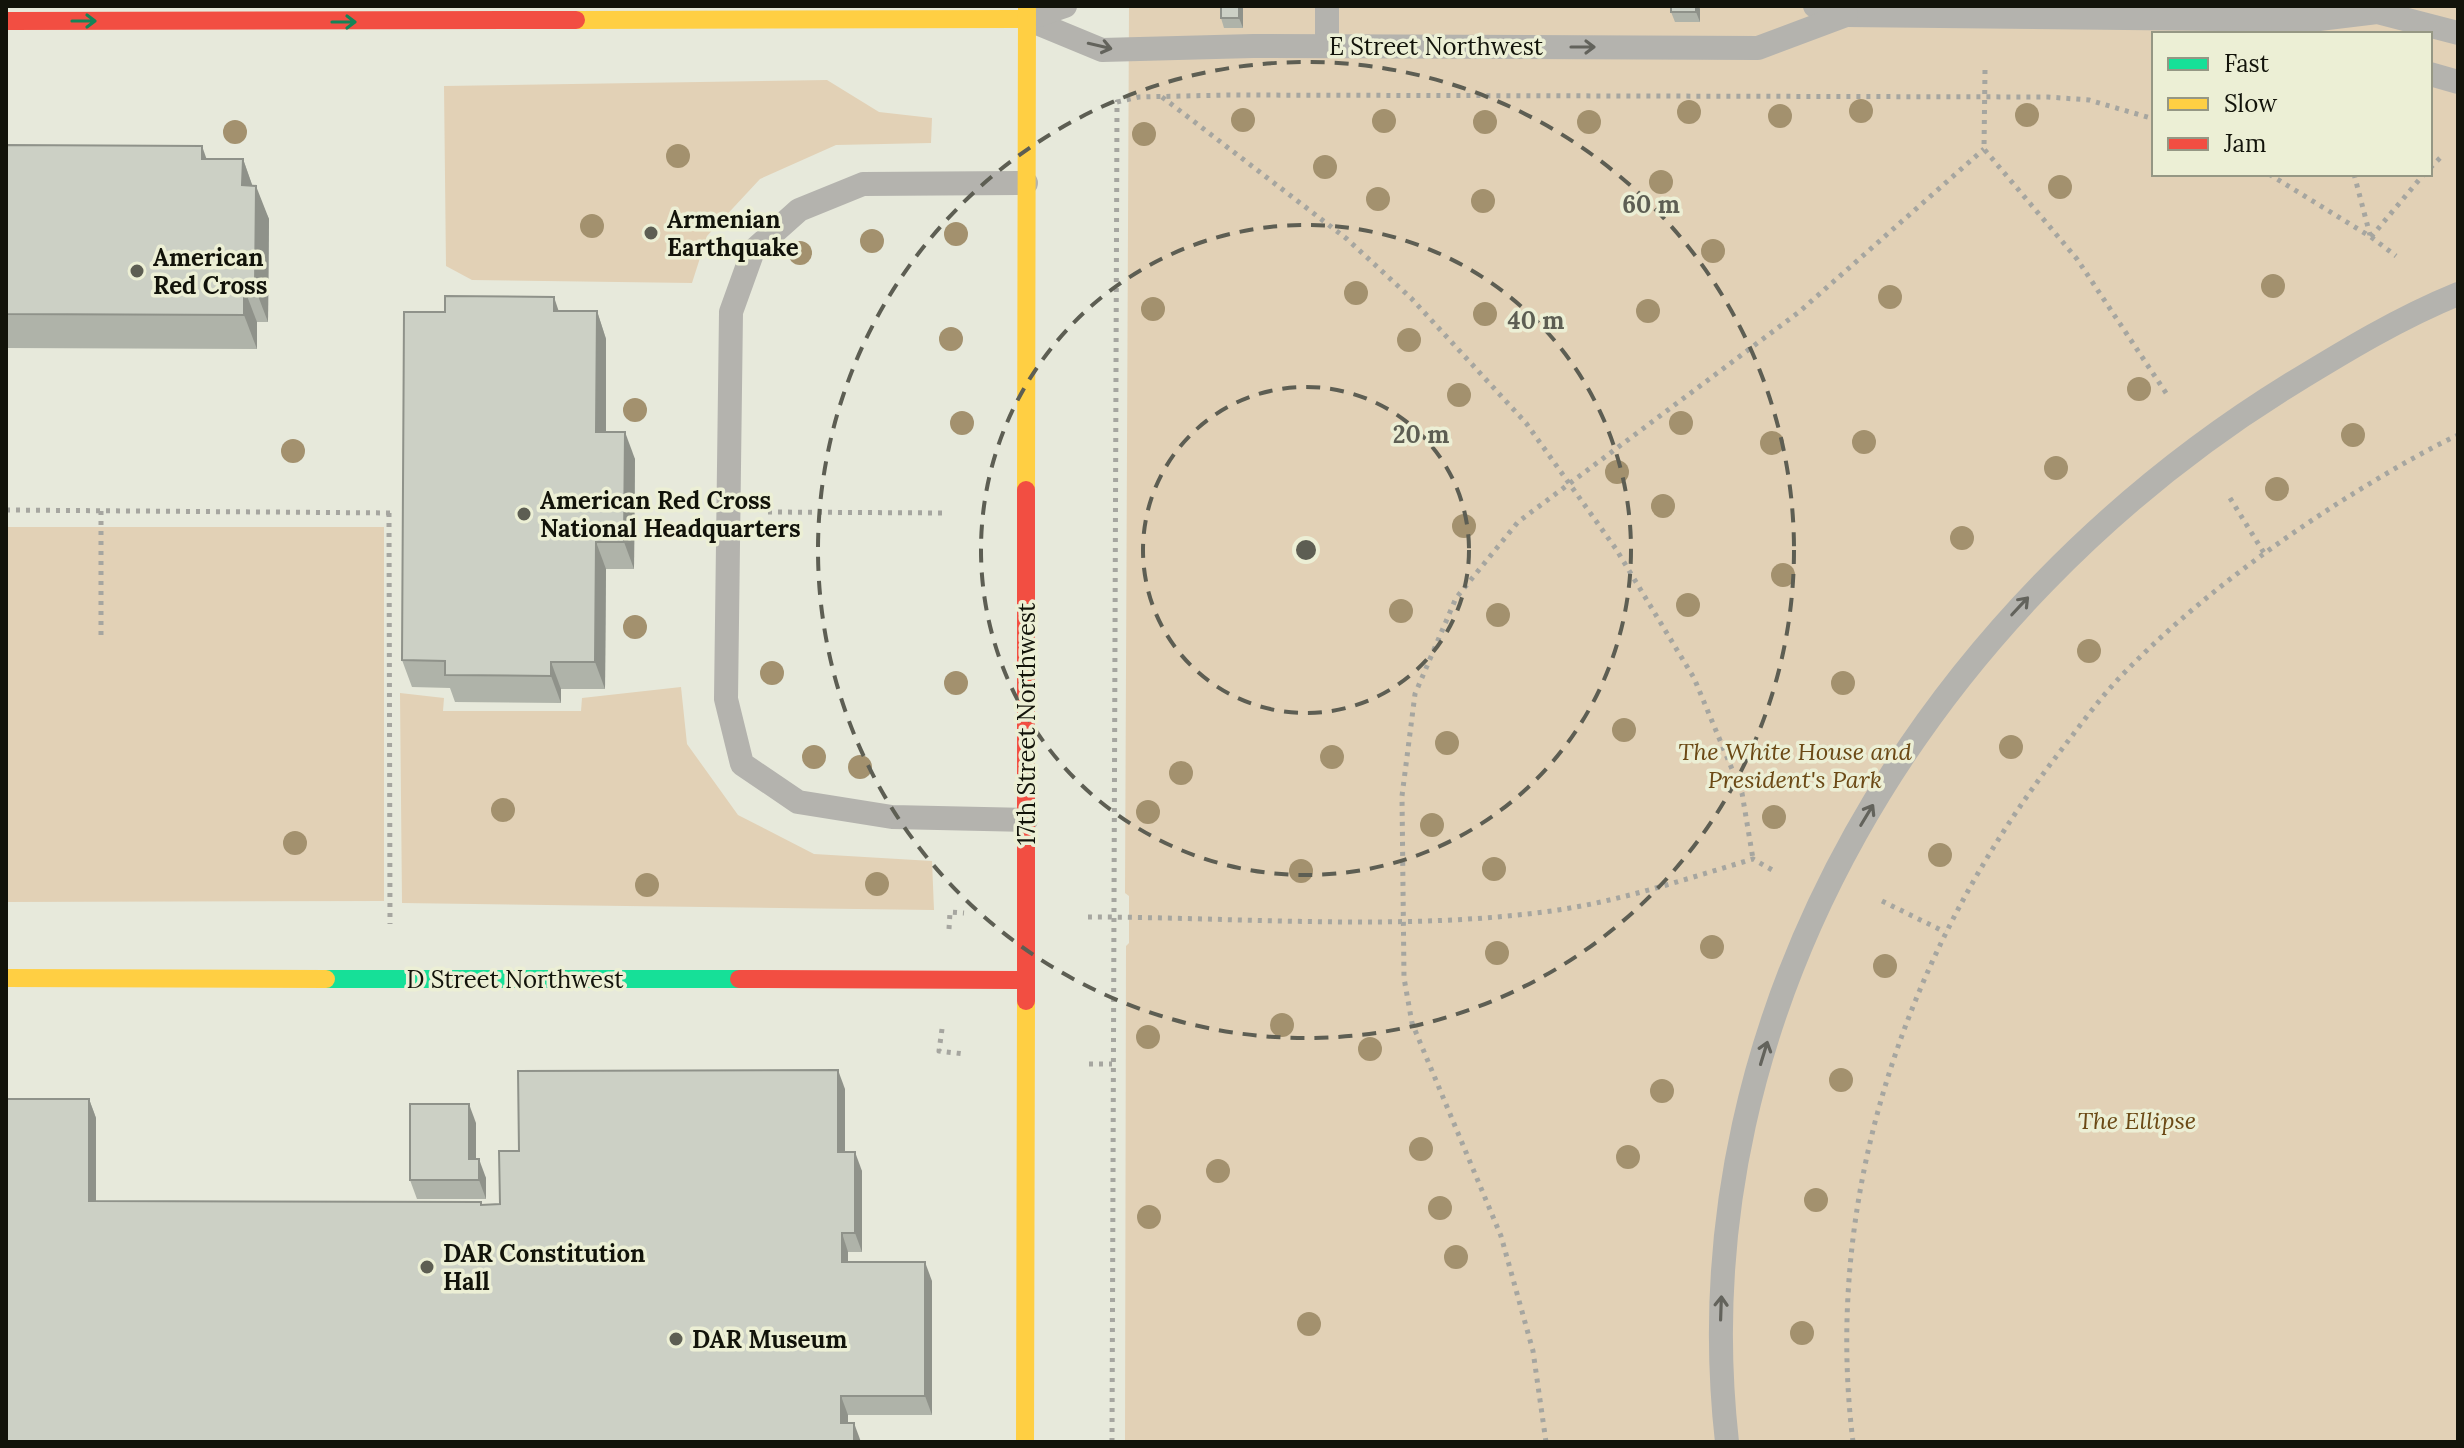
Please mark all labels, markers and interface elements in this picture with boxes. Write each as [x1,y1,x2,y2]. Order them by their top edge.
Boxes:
one-way arrow [70,13,97,29]
one-way arrow [330,14,357,30]
street label: E Street Northwest [1329,31,1544,62]
legend [2152,32,2432,176]
one-way arrow [1569,39,1596,55]
one-way arrow [1086,40,1112,55]
text: Fast [2224,48,2270,79]
text: Slow [2224,88,2278,119]
text: Jam [2223,128,2266,159]
text: 60 m [1622,189,1680,220]
place label: Armenian Earthquake [667,204,799,263]
marker: Armenian Earthquake [642,224,660,242]
place label: American Red Cross [153,242,267,301]
marker: American Red Cross [128,262,146,280]
text: 40 m [1508,305,1564,336]
text: 20 m [1393,419,1449,450]
place label: American Red Cross National Headquarters [540,485,801,544]
marker: American Red Cross National Headquarters [515,505,533,523]
centre of rings [1292,536,1320,564]
one-way arrow [2011,596,2030,616]
street label: 17th Street Northwest [1011,602,1042,845]
park label: The White House and President's Park [1678,736,1912,795]
one-way arrow [1859,804,1875,827]
street label: D Street Northwest [406,964,624,995]
one-way arrow [1757,1040,1772,1066]
park label: The Ellipse [2078,1105,2196,1136]
place label: DAR Constitution Hall [443,1238,645,1297]
marker: DAR Constitution Hall [418,1258,436,1276]
one-way arrow [1713,1295,1728,1322]
place label: DAR Museum [692,1324,847,1355]
marker: DAR Museum [667,1330,685,1348]

